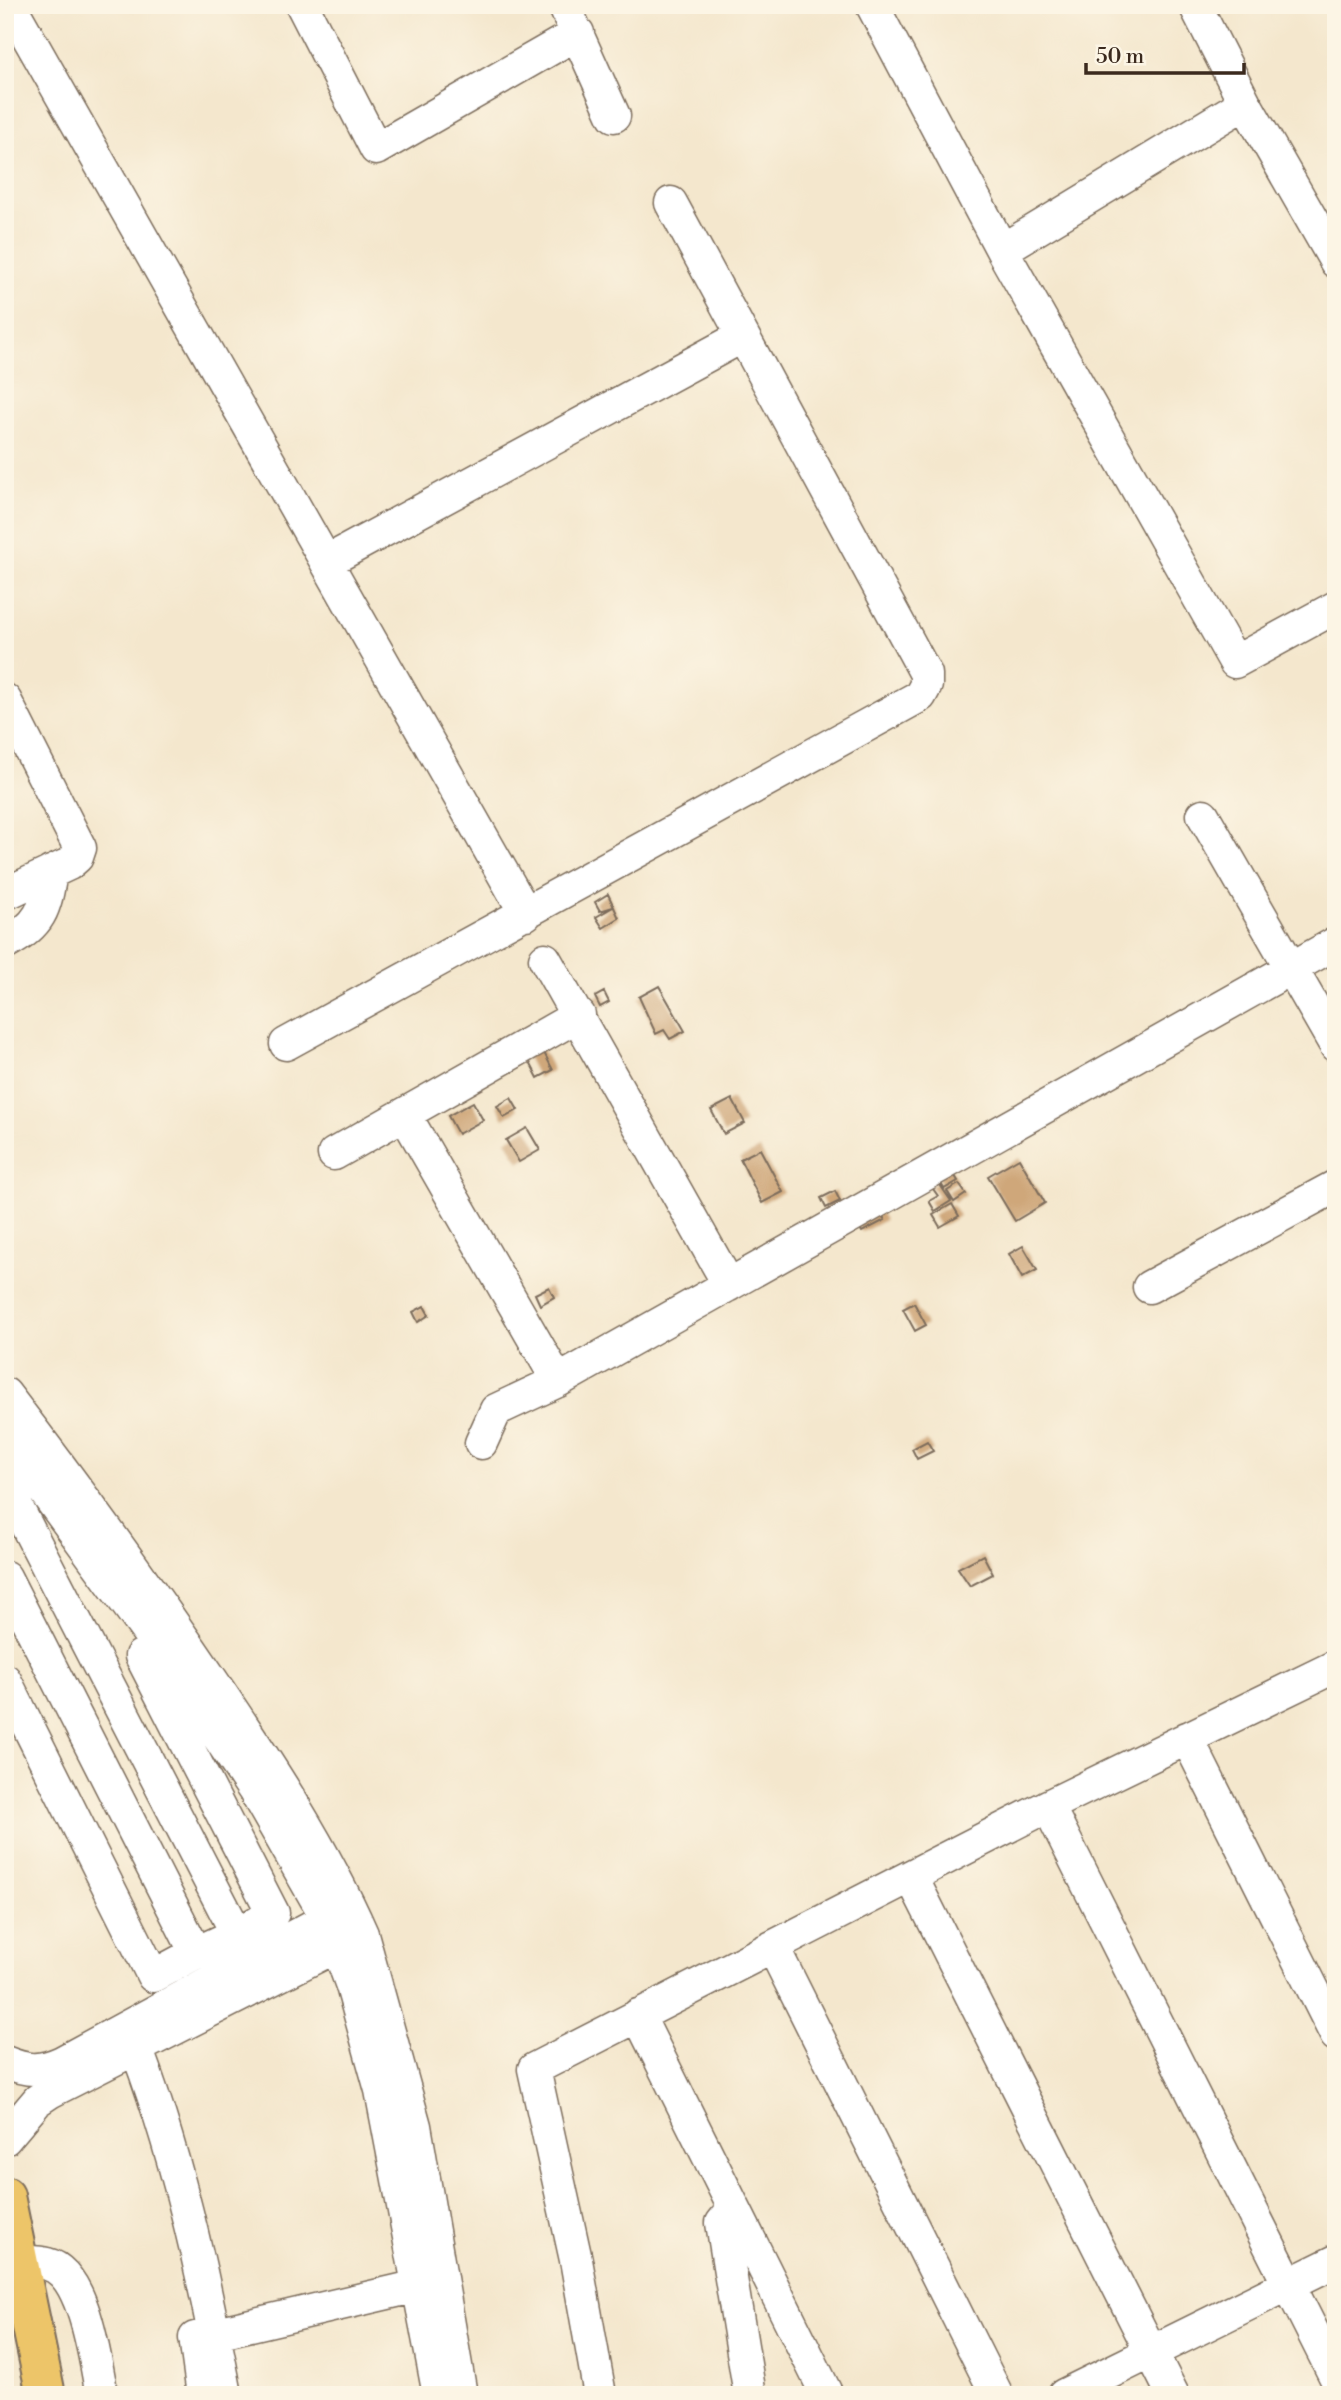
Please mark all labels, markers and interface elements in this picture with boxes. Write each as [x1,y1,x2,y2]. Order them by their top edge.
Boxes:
scale bar [1086,32,1243,76]
text: 50 m [1096,44,1144,70]

